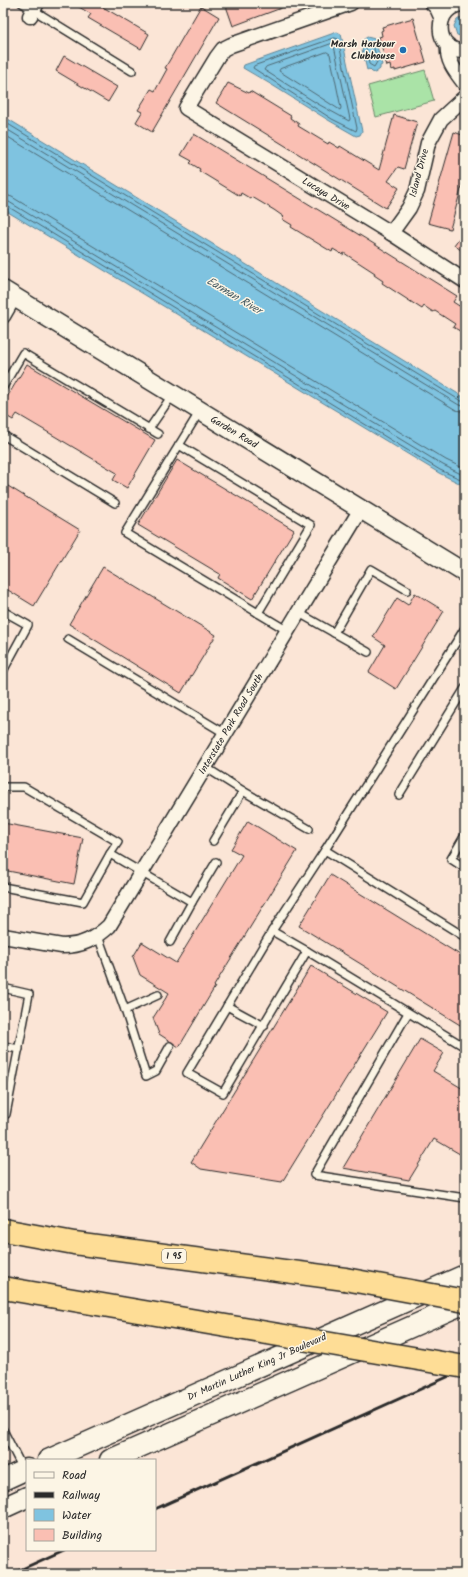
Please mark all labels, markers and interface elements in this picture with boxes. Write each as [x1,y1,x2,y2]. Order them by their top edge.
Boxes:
place label: Marsh Harbour Clubhouse [331,36,395,64]
marker: Marsh Harbour Clubhouse [398,45,408,55]
street label: Island Drive [405,146,433,199]
street label: Lucaya Drive [299,173,354,215]
water label: Earman River [203,272,267,321]
street label: Garden Road [207,411,262,453]
street label: Interstate Park Road South [194,670,268,778]
road number: I 95 [162,1249,186,1263]
street label: Dr Martin Luther King Jr Boulevard [185,1329,330,1405]
legend [26,1459,156,1551]
text: Road [62,1466,87,1485]
text: Railway [62,1486,100,1505]
text: Water [62,1506,92,1525]
text: Building [62,1526,102,1545]

